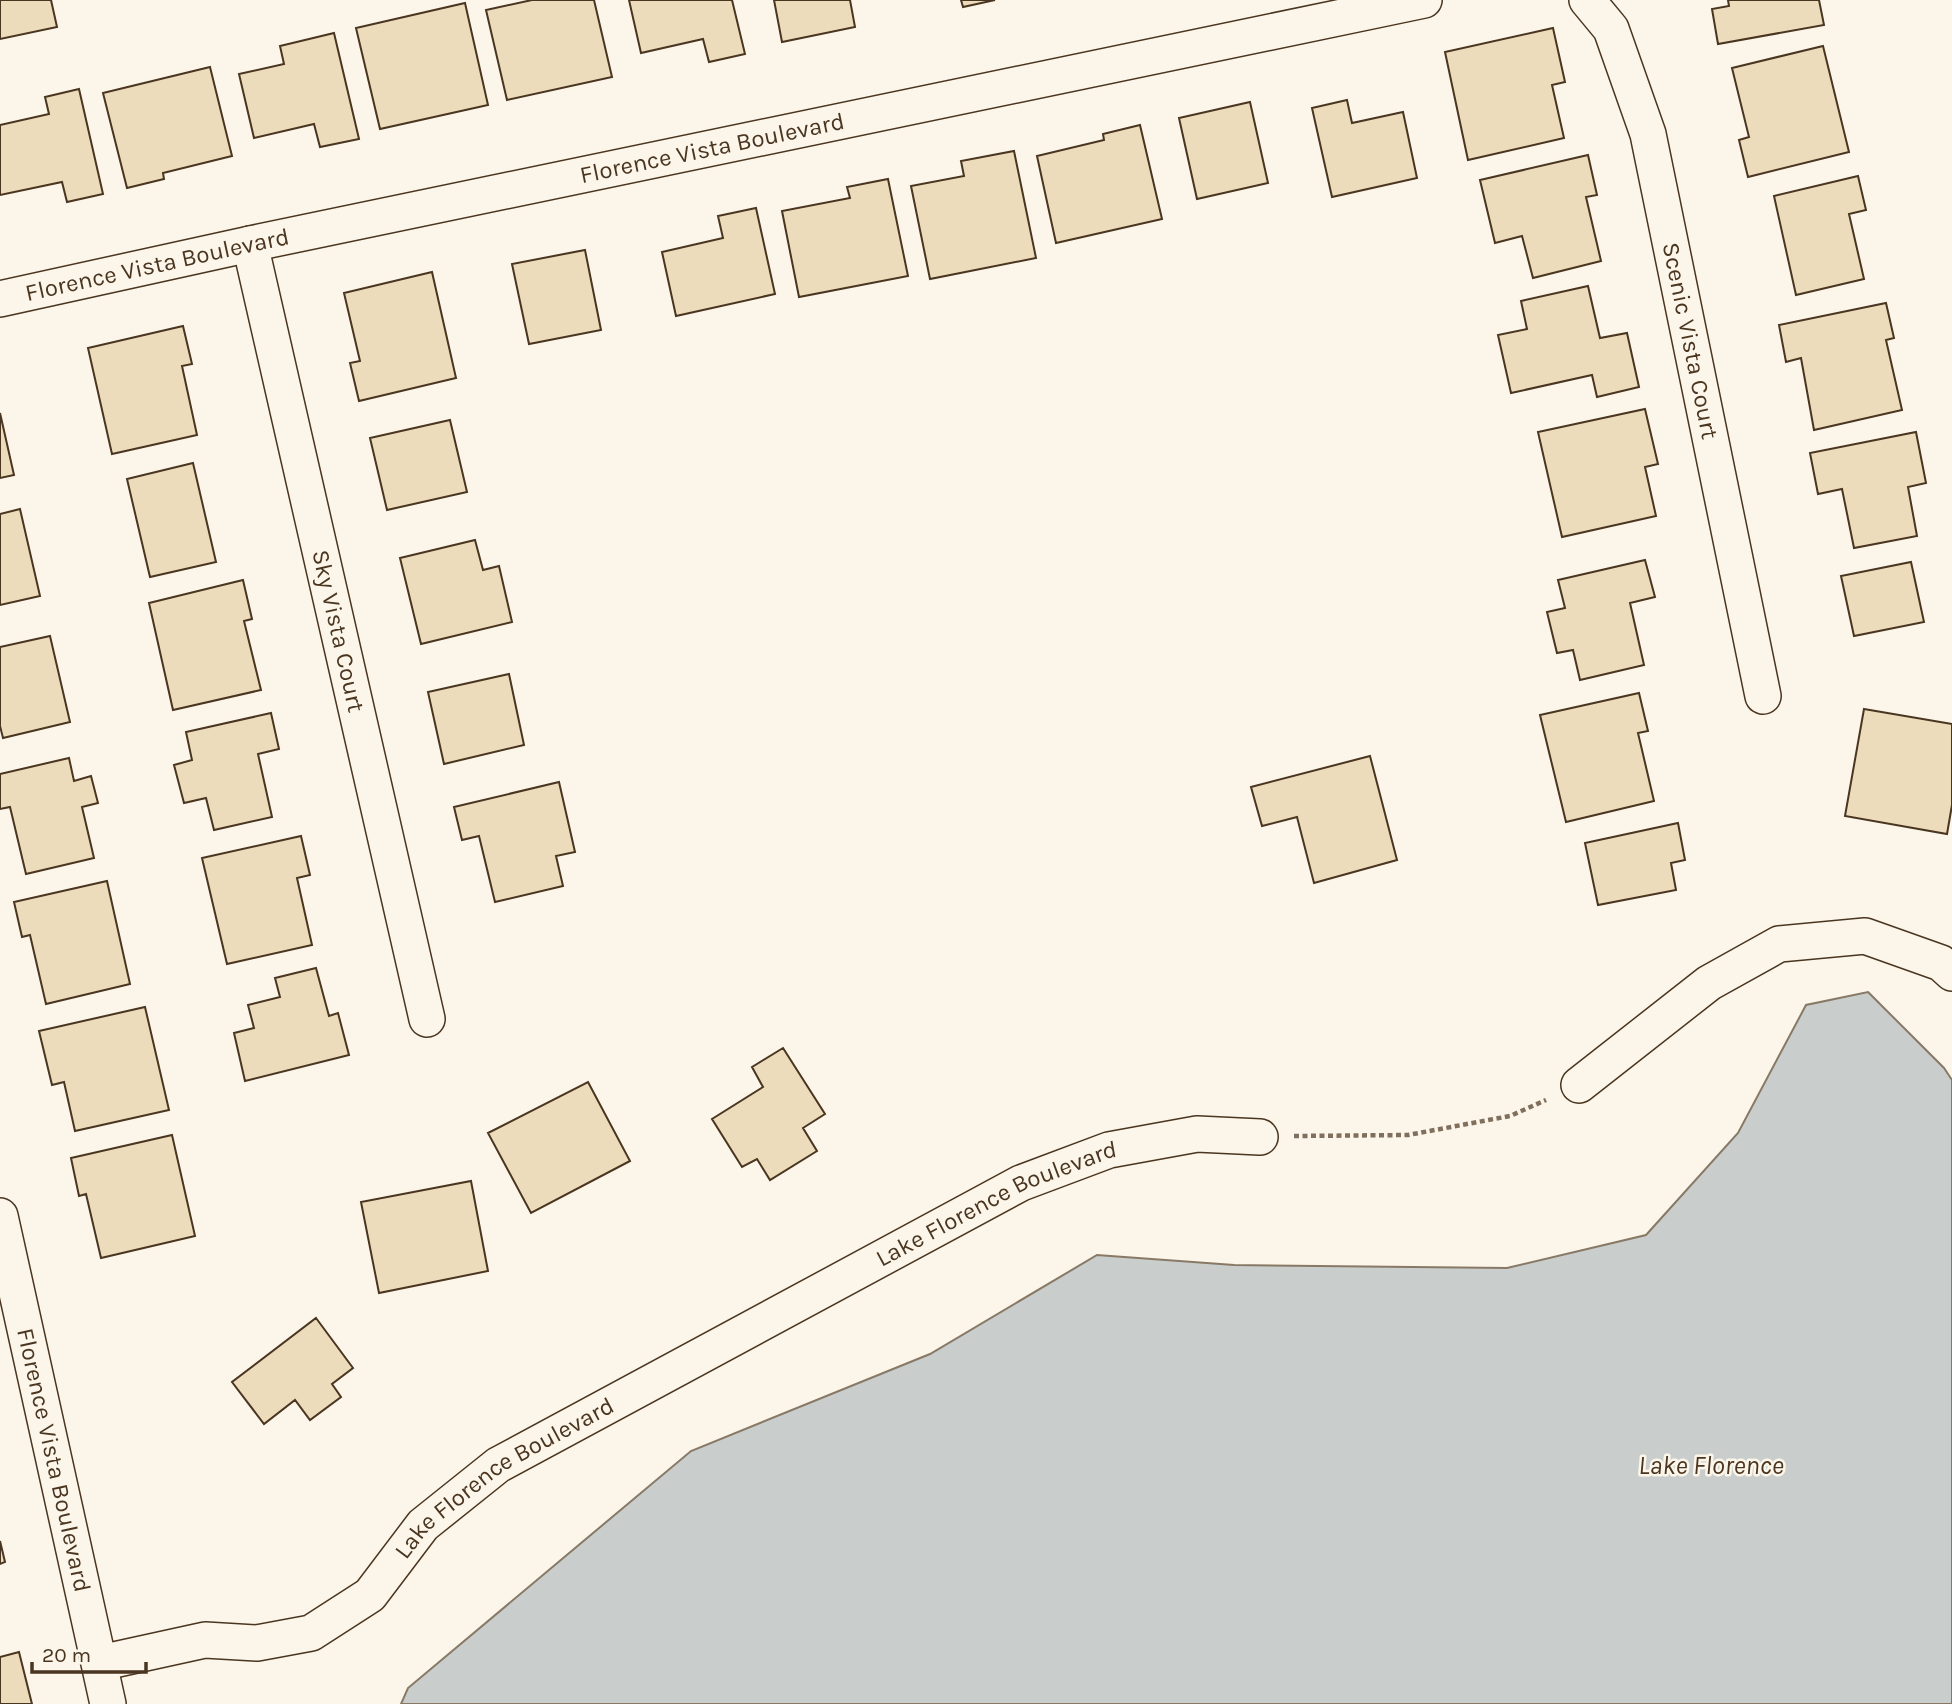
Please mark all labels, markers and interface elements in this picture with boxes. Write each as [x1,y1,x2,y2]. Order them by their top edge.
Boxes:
street label: Florence Vista Boulevard [577,107,847,189]
street label: Florence Vista Boulevard [23,222,292,307]
street label: Scenic Vista Court [1657,240,1724,442]
street label: Sky Vista Court [306,547,371,715]
street label: Lake Florence Boulevard [871,1135,1119,1273]
street label: Florence Vista Boulevard [11,1326,97,1595]
street label: Lake Florence Boulevard [389,1391,619,1564]
water label: Lake Florence [1638,1450,1784,1481]
scale bar [32,1630,145,1674]
text: 20 m [42,1643,91,1667]

